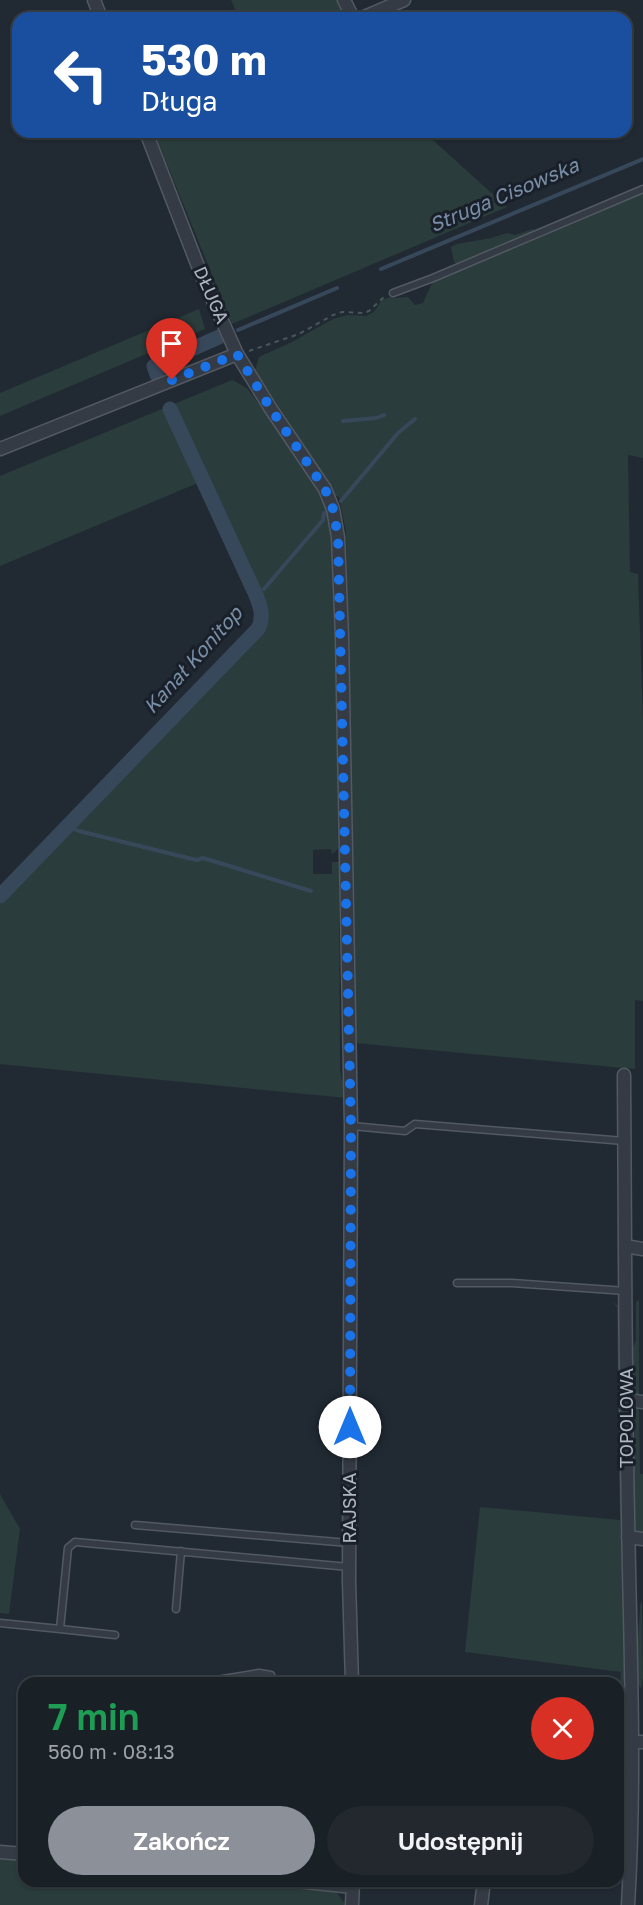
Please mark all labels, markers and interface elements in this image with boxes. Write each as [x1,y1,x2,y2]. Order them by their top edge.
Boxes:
text: 530 m [141,34,267,84]
icon: left [42,36,120,114]
text: Długa [141,85,218,117]
water label: Struga Cisowska [426,152,583,237]
street label: DŁUGA [190,263,234,327]
pin [146,318,197,380]
icon: arrive [155,327,188,360]
water label: Kanał Konitop [138,600,248,718]
street label: TOPOLOWA [615,1368,637,1468]
position arrow [318,1395,382,1459]
street label: RAJSKA [338,1473,360,1543]
text: 7 min [48,1695,139,1738]
button: close [531,1697,594,1760]
text: 560 m · 08:13 [48,1739,175,1763]
button: Zakończ [48,1806,315,1875]
button: Udostępnij [327,1806,594,1875]

